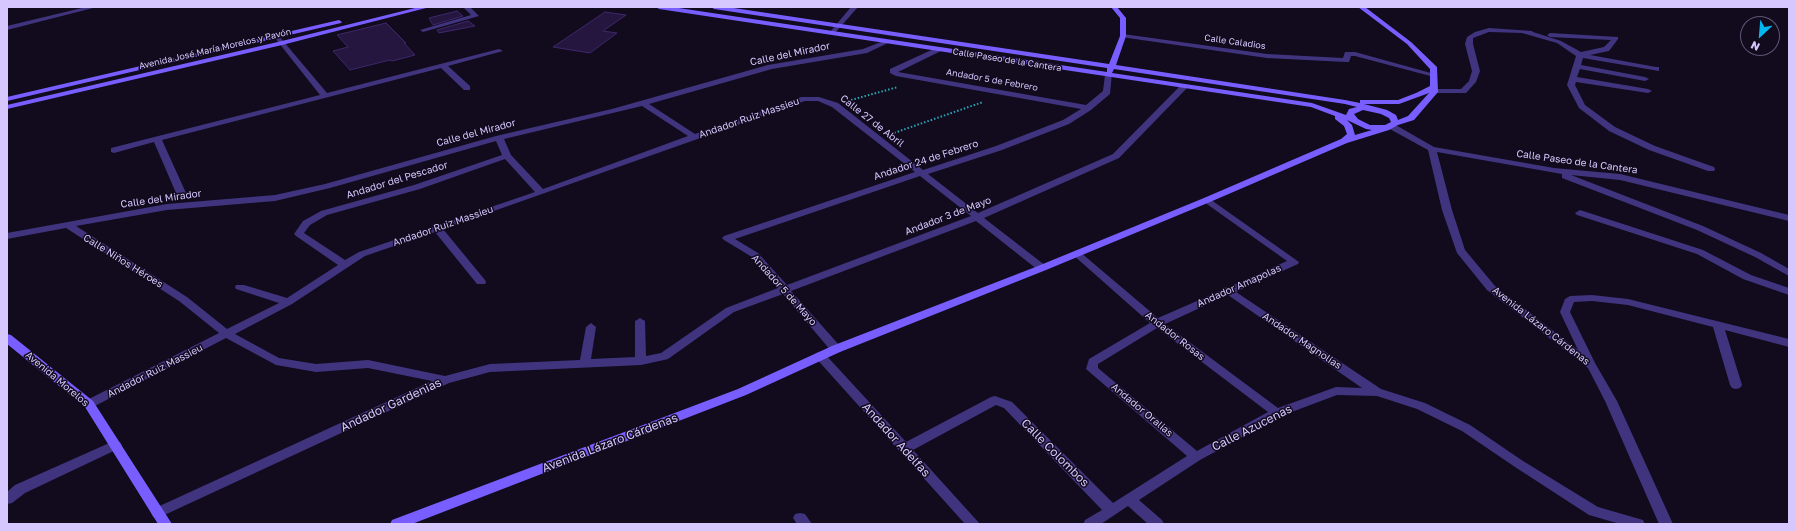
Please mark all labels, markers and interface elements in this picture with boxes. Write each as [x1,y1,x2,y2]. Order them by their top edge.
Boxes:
north arrow [1740,16,1780,56]
street label: Avenida José María Morelos y Pavón [138,26,292,72]
street label: Calle Caladios [1204,32,1266,52]
text: N [1748,39,1762,54]
street label: Calle del Mirador [749,40,831,68]
street label: Calle Paseo de la Cantera [952,46,1062,74]
street label: Andador 5 de Febrero [945,67,1039,93]
street label: Calle 27 de Abril [838,92,906,150]
street label: Andador Ruiz Massieu [697,95,801,141]
street label: Calle del Mirador [435,117,517,149]
street label: Andador 24 de Febrero [872,137,980,183]
street label: Calle Paseo de la Cantera [1516,148,1638,176]
street label: Andador del Pescador [345,159,449,201]
street label: Calle del Mirador [120,187,202,211]
street label: Andador 3 de Mayo [903,194,993,238]
street label: Andador Ruiz Massieu [391,203,495,249]
street label: Calle Niños Héroes [81,232,165,290]
street label: Andador 5 de Mayo [749,252,819,328]
street label: Andador Amapolas [1195,262,1283,310]
street label: Avenida Lázaro Cárdenas [1490,284,1592,368]
street label: Andador Rosas [1143,309,1207,363]
street label: Andador Magnolias [1260,310,1344,372]
street label: Andador Ruiz Massieu [105,342,205,400]
street label: Avenida Morelos [23,349,91,409]
street label: Andador Gardenias [338,375,444,435]
street label: Andador Oralias [1109,381,1175,439]
street label: Andador Adelfas [859,400,933,480]
street label: Calle Azucenas [1210,402,1294,454]
street label: Avenida Lázaro Cárdenas [540,410,680,476]
street label: Calle Colombos [1018,416,1092,490]

